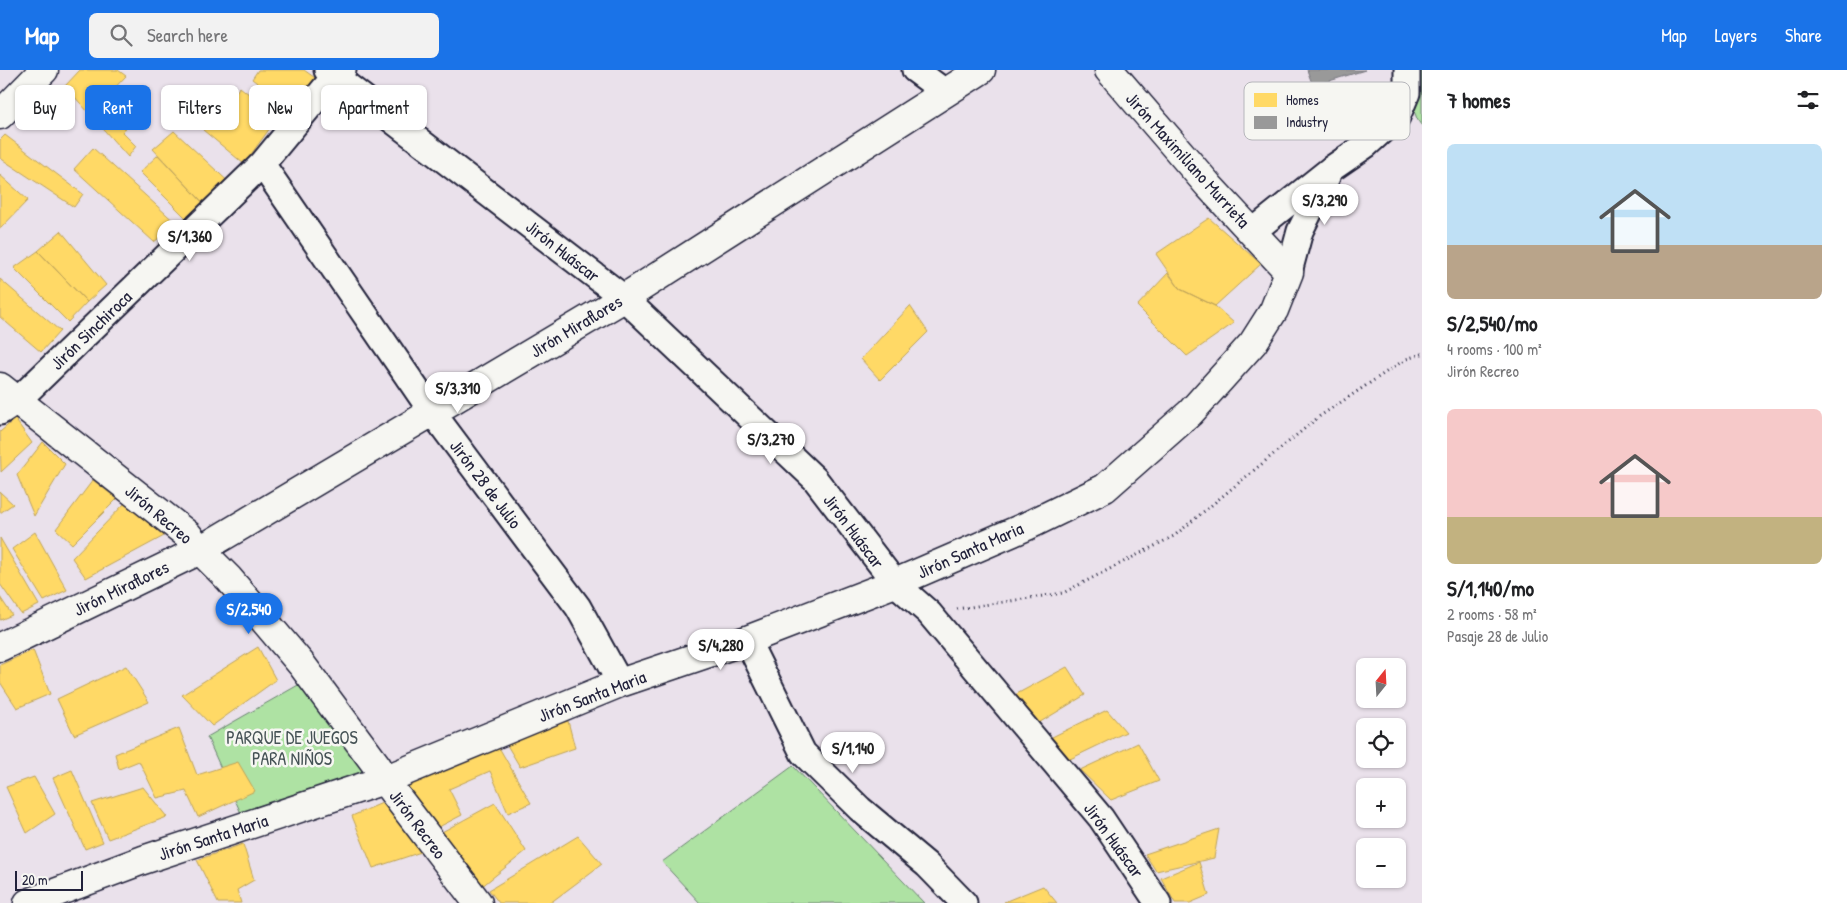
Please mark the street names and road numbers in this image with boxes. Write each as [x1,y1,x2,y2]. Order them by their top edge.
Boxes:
street label: Jirón Maximiliano Murrieta [1120,87,1256,233]
street label: Jirón Huáscar [521,214,605,288]
street label: Jirón Sinchiroca [45,285,137,375]
street label: Jirón Miraflores [525,289,627,363]
street label: Jirón 28 de Julio [444,434,528,534]
street label: Jirón Recreo [120,478,198,550]
street label: Jirón Huáscar [818,488,890,574]
street label: Jirón Santa Maria [913,515,1027,585]
street label: Jirón Miraflores [69,554,173,622]
street label: Jirón Santa Maria [534,664,650,728]
street label: Jirón Recreo [384,784,452,864]
street label: Jirón Huáscar [1078,797,1150,883]
street label: Jirón Santa Maria [155,808,271,866]

